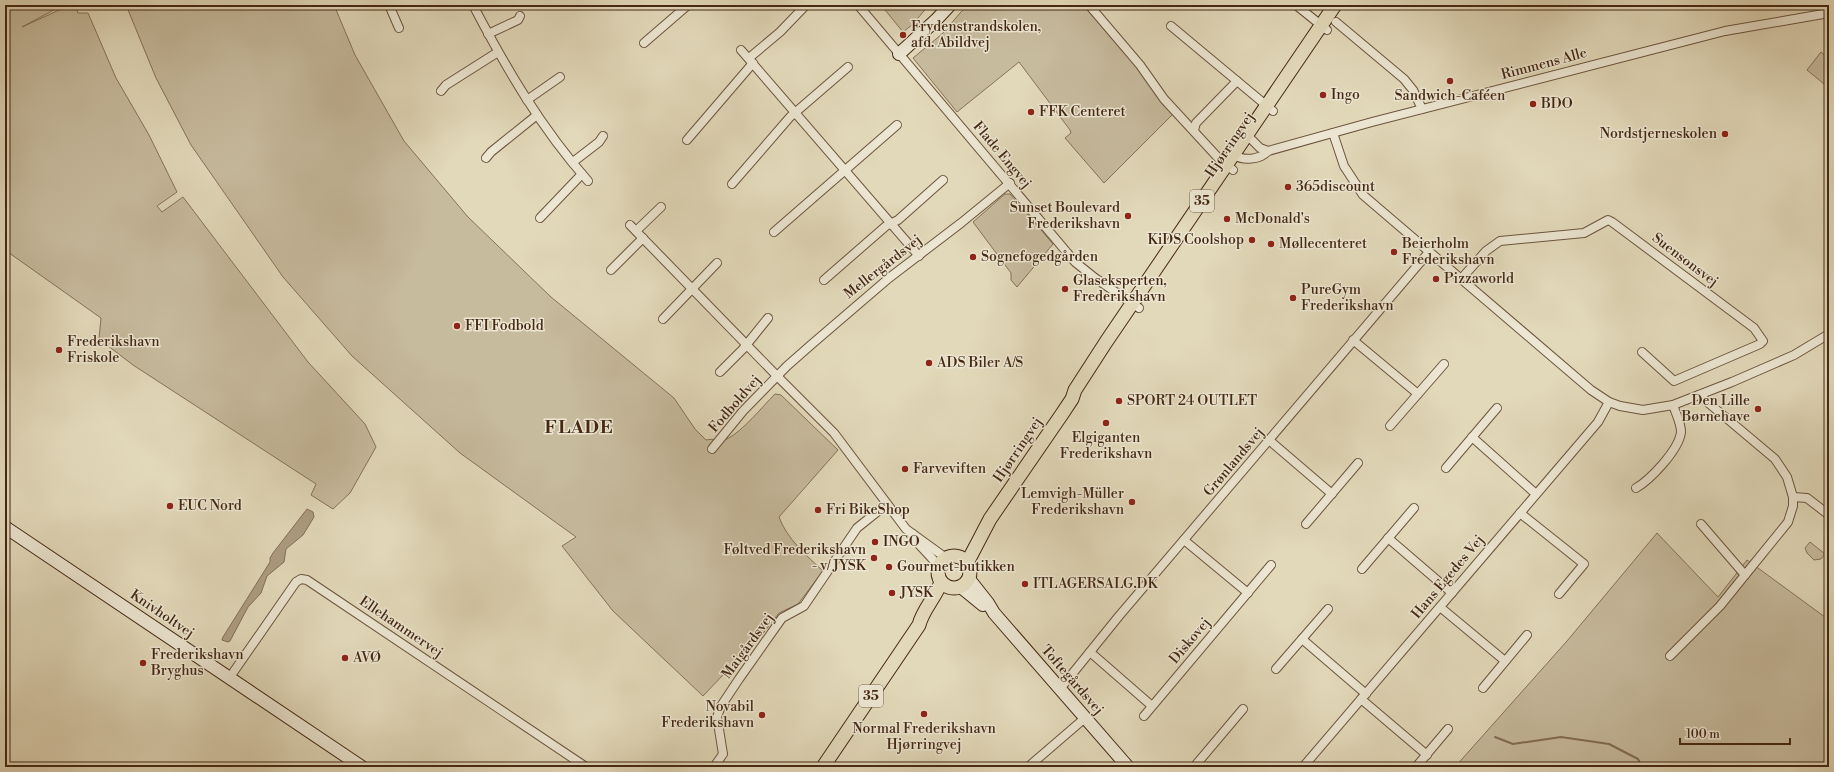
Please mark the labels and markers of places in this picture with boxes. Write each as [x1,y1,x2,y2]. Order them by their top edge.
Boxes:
place label: Frydenstrandskolen, afd. Abildvej [911,18,1041,52]
marker: Frydenstrandskolen, afd. Abildvej [898,30,908,40]
marker: Sandwich-Caféen [1445,76,1455,86]
place label: Ingo [1331,86,1360,104]
place label: Sandwich-Caféen [1395,87,1506,105]
marker: Ingo [1318,90,1328,100]
place label: BDO [1540,95,1573,113]
marker: BDO [1528,99,1538,109]
place label: FFK Centeret [1039,103,1125,121]
marker: FFK Centeret [1026,107,1036,117]
place label: Nordstjerneskolen [1600,125,1718,143]
marker: Nordstjerneskolen [1720,129,1730,139]
place label: 365discount [1296,178,1375,196]
marker: 365discount [1283,182,1293,192]
place label: Sunset Boulevard Frederikshavn [1010,199,1121,233]
place label: McDonald's [1235,210,1310,228]
marker: Sunset Boulevard Frederikshavn [1123,211,1133,221]
marker: McDonald's [1222,214,1232,224]
place label: KiDS Coolshop [1147,231,1244,249]
marker: KiDS Coolshop [1247,235,1257,245]
place label: Møllecenteret [1279,235,1367,253]
place label: Beierholm Frederikshavn [1401,235,1495,269]
marker: Møllecenteret [1266,239,1276,249]
marker: Beierholm Frederikshavn [1389,247,1399,257]
place label: Sognefogedgården [981,248,1099,266]
marker: Sognefogedgården [968,252,978,262]
place label: Pizzaworld [1444,270,1514,288]
place label: Glaseksperten, Frederikshavn [1073,272,1167,306]
marker: Pizzaworld [1431,274,1441,284]
place label: PureGym Frederikshavn [1301,281,1394,315]
marker: Glaseksperten, Frederikshavn [1060,284,1070,294]
marker: PureGym Frederikshavn [1288,293,1298,303]
place label: FFI Fodbold [465,317,544,335]
marker: FFI Fodbold [452,321,462,331]
place label: Frederikshavn Friskole [67,333,160,367]
marker: Frederikshavn Friskole [54,345,64,355]
place label: ADS Biler A/S [936,354,1023,372]
marker: ADS Biler A/S [924,358,934,368]
place label: SPORT 24 OUTLET [1127,392,1257,410]
place label: Den Lille Børnehave [1680,392,1750,426]
marker: SPORT 24 OUTLET [1114,396,1124,406]
marker: Den Lille Børnehave [1753,404,1763,414]
marker: Elgiganten Frederikshavn [1101,418,1111,428]
place label: Elgiganten Frederikshavn [1060,429,1153,463]
place label: Farveviften [913,460,987,478]
marker: Farveviften [900,464,910,474]
place label: Lemvigh-Müller Frederikshavn [1021,485,1125,519]
place label: EUC Nord [178,497,242,515]
marker: Lemvigh-Müller Frederikshavn [1127,497,1137,507]
marker: EUC Nord [165,501,175,511]
place label: Fri BikeShop [826,501,910,519]
marker: Fri BikeShop [813,505,823,515]
place label: INGO [883,533,920,551]
marker: INGO [870,537,880,547]
place label: Føltved Frederikshavn - v/ JYSK [724,541,867,575]
marker: Føltved Frederikshavn - v/ JYSK [869,553,879,563]
place label: Gourmet-butikken [897,558,1015,576]
marker: Gourmet-butikken [884,562,894,572]
place label: ITLAGERSALG.DK [1033,575,1158,593]
marker: ITLAGERSALG.DK [1020,579,1030,589]
place label: JYSK [899,584,934,602]
marker: JYSK [887,588,897,598]
place label: Frederikshavn Bryghus [150,646,244,680]
place label: AVØ [352,649,381,667]
marker: AVØ [340,653,350,663]
marker: Frederikshavn Bryghus [138,658,148,668]
place label: Novabil Frederikshavn [661,698,755,732]
marker: Normal Frederikshavn Hjørringvej [919,709,929,719]
marker: Novabil Frederikshavn [757,710,767,720]
place label: Normal Frederikshavn Hjørringvej [852,720,996,754]

